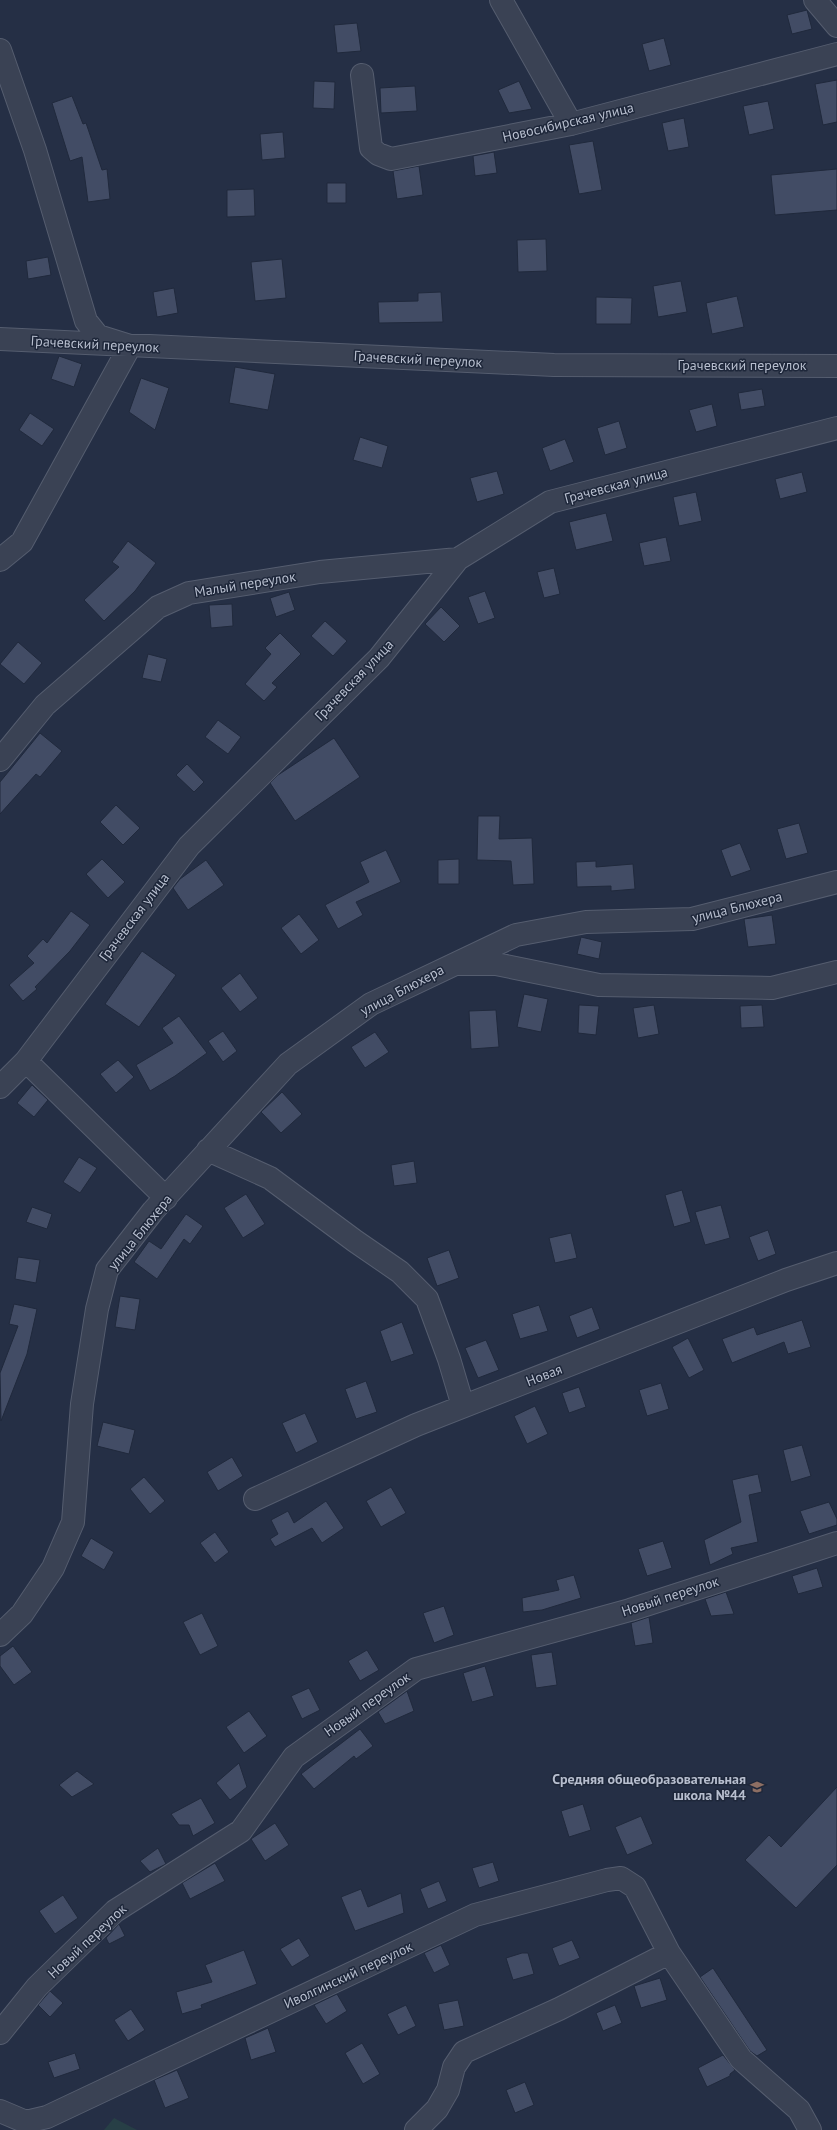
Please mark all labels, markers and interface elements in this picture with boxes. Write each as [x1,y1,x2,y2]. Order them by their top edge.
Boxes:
street label: Новосибирская улица [501,98,635,146]
street label: Грачевский переулок [30,332,160,356]
street label: Грачевский переулок [353,347,483,371]
street label: Грачевский переулок [678,356,807,374]
street label: Грачевская улица [562,463,670,507]
street label: Малый переулок [193,567,297,601]
street label: Грачевская улица [311,636,397,724]
street label: Грачевская улица [95,869,173,965]
street label: улица Блюхера [690,887,784,927]
street label: улица Блюхера [357,960,447,1020]
street label: улица Блюхера [104,1190,176,1274]
street label: Новая [523,1360,565,1390]
street label: Новый переулок [619,1572,721,1620]
street label: Новый переулок [320,1667,414,1740]
place label: Средняя общеобразовательная школа №44 [552,1770,746,1804]
school or university icon: Средняя общеобразовательная школа №44 [749,1779,765,1795]
street label: Новый переулок [44,1900,130,1982]
street label: Иволгинский переулок [281,1937,416,2013]

